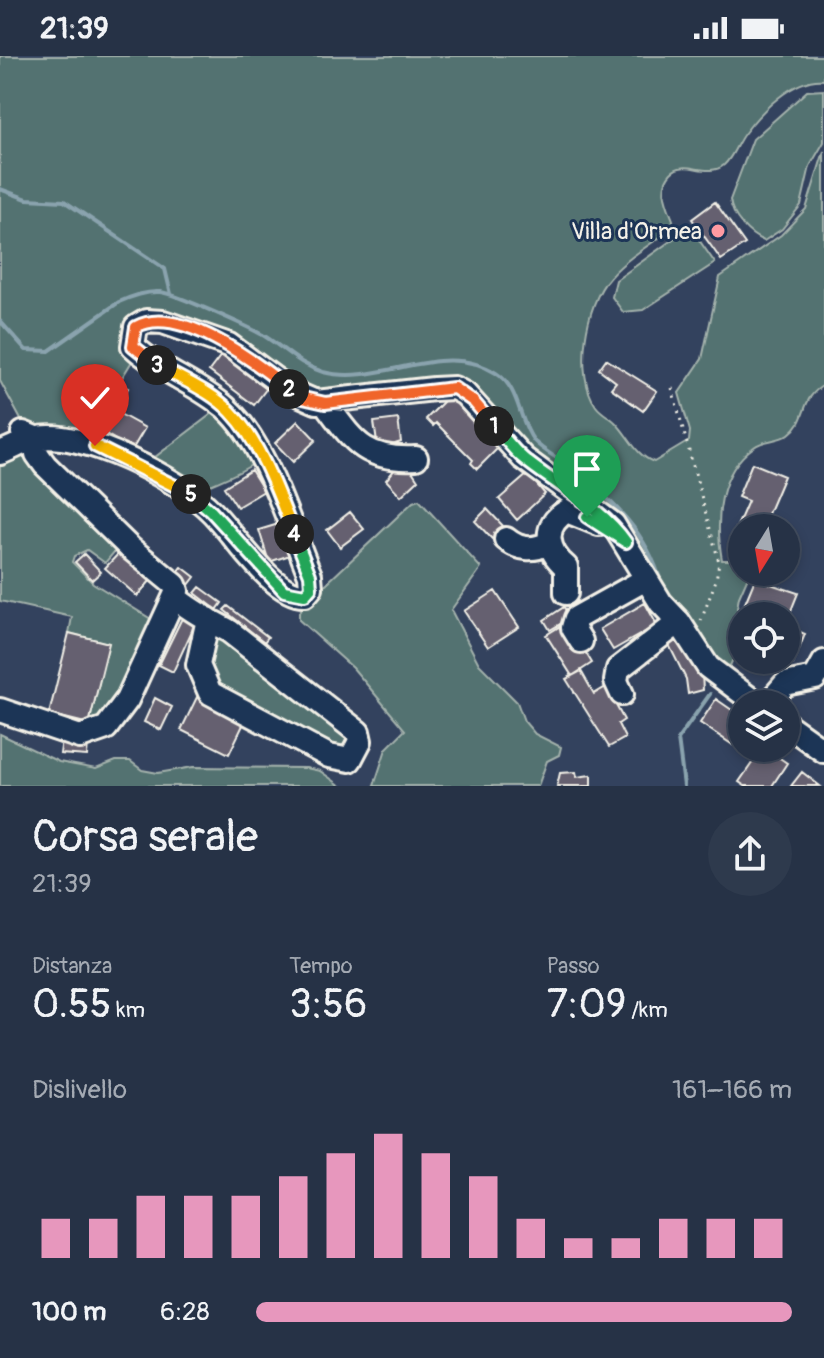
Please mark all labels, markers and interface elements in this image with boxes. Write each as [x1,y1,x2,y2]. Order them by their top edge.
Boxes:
text: 21:39 [40,10,109,47]
place label: Villa d'Ormea [571,217,702,246]
marker: Villa d'Ormea [709,222,727,240]
pin: 3 [137,345,177,385]
text: 3 [151,351,163,379]
pin [61,364,129,446]
pin: 2 [269,369,309,409]
text: 2 [283,375,295,403]
icon: check [73,376,117,420]
pin: 1 [474,406,514,446]
text: 1 [490,412,498,440]
pin [553,435,621,517]
icon: arrive [565,447,609,491]
pin: 5 [171,474,211,514]
text: 5 [185,480,197,508]
pin: 4 [274,514,314,554]
north arrow [728,514,800,586]
map controls [728,514,800,762]
text: 4 [288,520,300,548]
button: locate [728,602,800,674]
button: layers [728,690,800,762]
text: Corsa serale [32,810,258,865]
button: share [708,812,792,896]
text: 21:39 [32,868,92,900]
text: Distanza [32,952,112,980]
text: Tempo [289,952,353,980]
text: Passo [547,952,600,980]
text: 0.55 [32,980,111,1029]
text: 3:56 [289,980,367,1029]
text: 7:09 [547,980,626,1029]
text: km [111,996,145,1024]
text: /km [626,996,668,1024]
text: Dislivello [32,1074,127,1106]
text: 161–166 m [672,1074,792,1106]
text: 100 m [32,1296,106,1328]
text: 6:28 [160,1296,210,1328]

